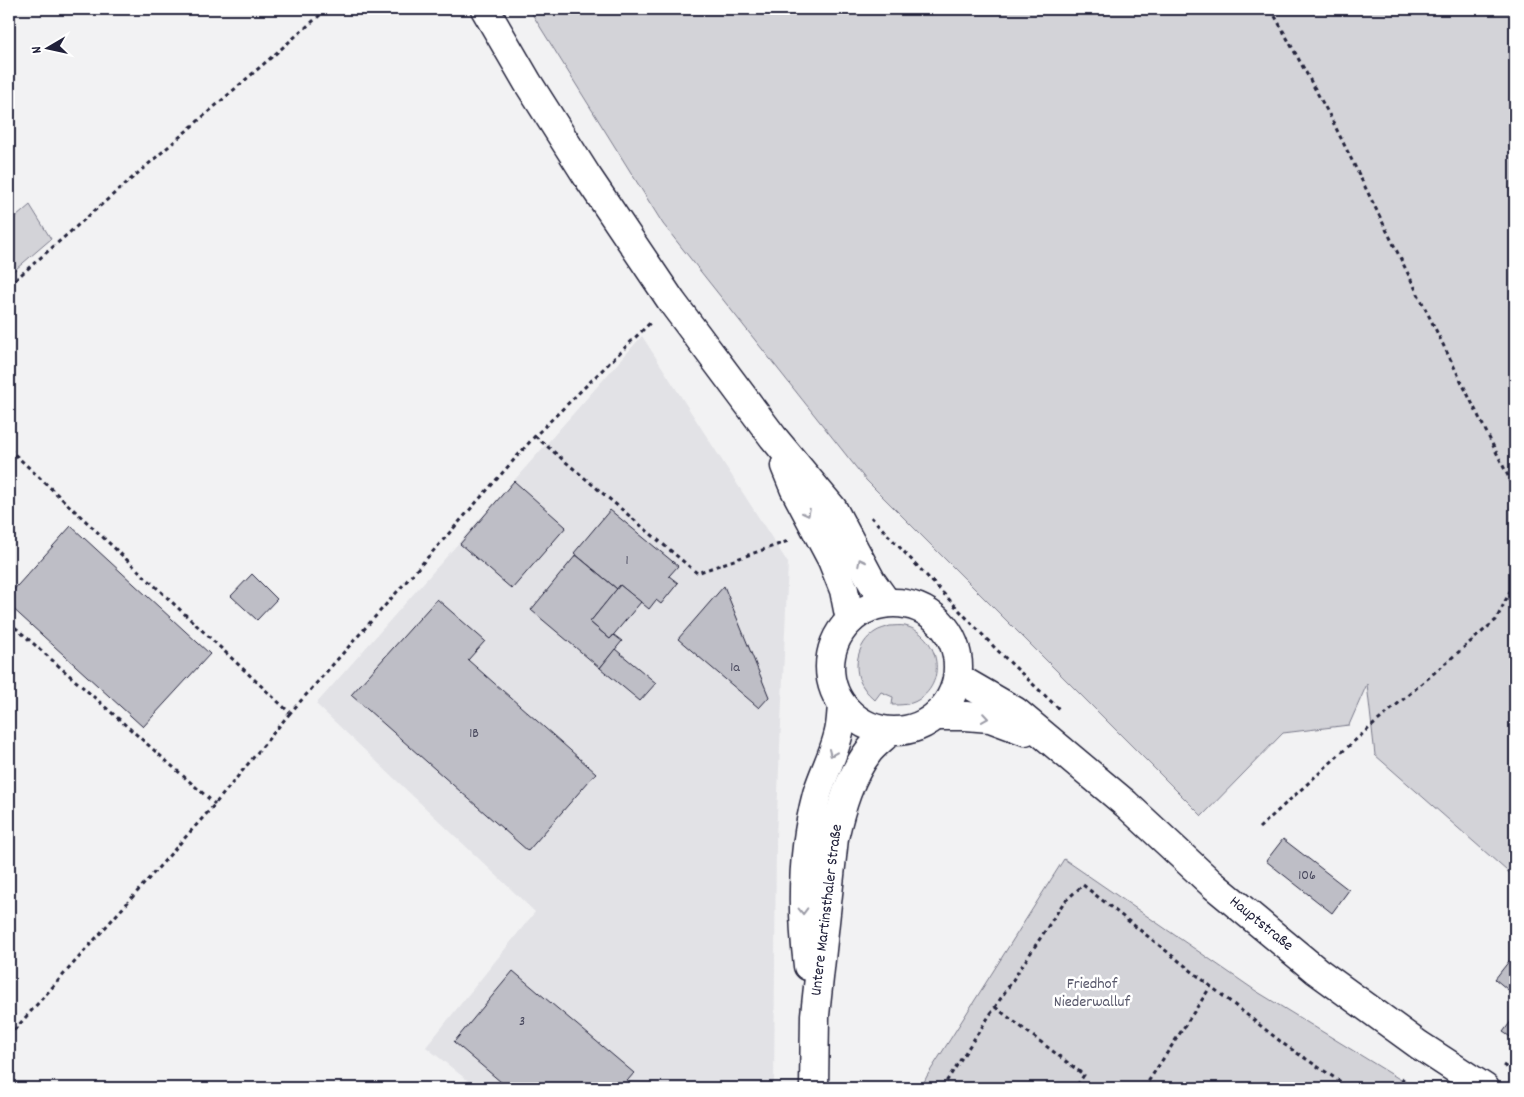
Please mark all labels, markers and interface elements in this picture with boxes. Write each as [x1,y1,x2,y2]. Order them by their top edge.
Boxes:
north arrow [22,22,72,72]
text: N [27,45,48,55]
one-way arrow [801,508,811,517]
house number: 1 [625,551,629,571]
one-way arrow [857,558,867,567]
house number: 1a [730,658,740,678]
one-way arrow [981,712,989,723]
house number: 1B [469,724,479,744]
one-way arrow [827,748,838,757]
street label: Untere Martinsthaler Straße [805,823,849,997]
house number: 106 [1298,866,1316,886]
street label: Hauptstraße [1224,891,1298,957]
one-way arrow [798,908,808,916]
park label: Friedhof Niederwalluf [1054,973,1131,1014]
house number: 3 [519,1012,525,1032]

